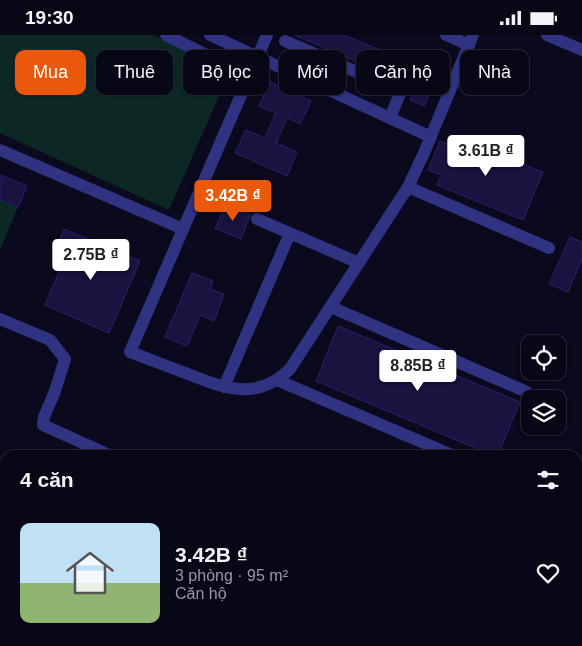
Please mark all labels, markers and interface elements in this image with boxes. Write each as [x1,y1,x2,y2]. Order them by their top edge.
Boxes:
text: 19:30 [25,7,74,28]
chip: Mua [15,50,86,95]
chip: Thuê [96,50,173,95]
chip: Bộ lọc [183,50,269,95]
chip: Mới [279,50,346,95]
chip: Căn hộ [356,50,450,95]
chip: Nhà [460,50,529,95]
pin: 3.61B ₫ [440,135,532,177]
text: 3.61B ₫ [458,142,514,159]
pin: 3.42B ₫ [187,179,279,222]
text: 3.42B ₫ [205,187,261,204]
pin: 2.75B ₫ [45,239,137,281]
text: 2.75B ₫ [63,246,119,263]
map controls [521,335,566,435]
button: locate [521,335,566,380]
pin: 8.85B ₫ [372,349,464,392]
text: 8.85B ₫ [390,357,446,374]
button: layers [521,390,566,435]
icon: filters [534,466,562,494]
text: 4 căn [20,468,74,491]
icon: home [60,543,120,603]
text: 3.42B ₫ [175,543,248,566]
icon: heart [534,559,562,587]
text: 3 phòng · 95 m² [175,567,288,584]
text: Căn hộ [175,585,227,602]

